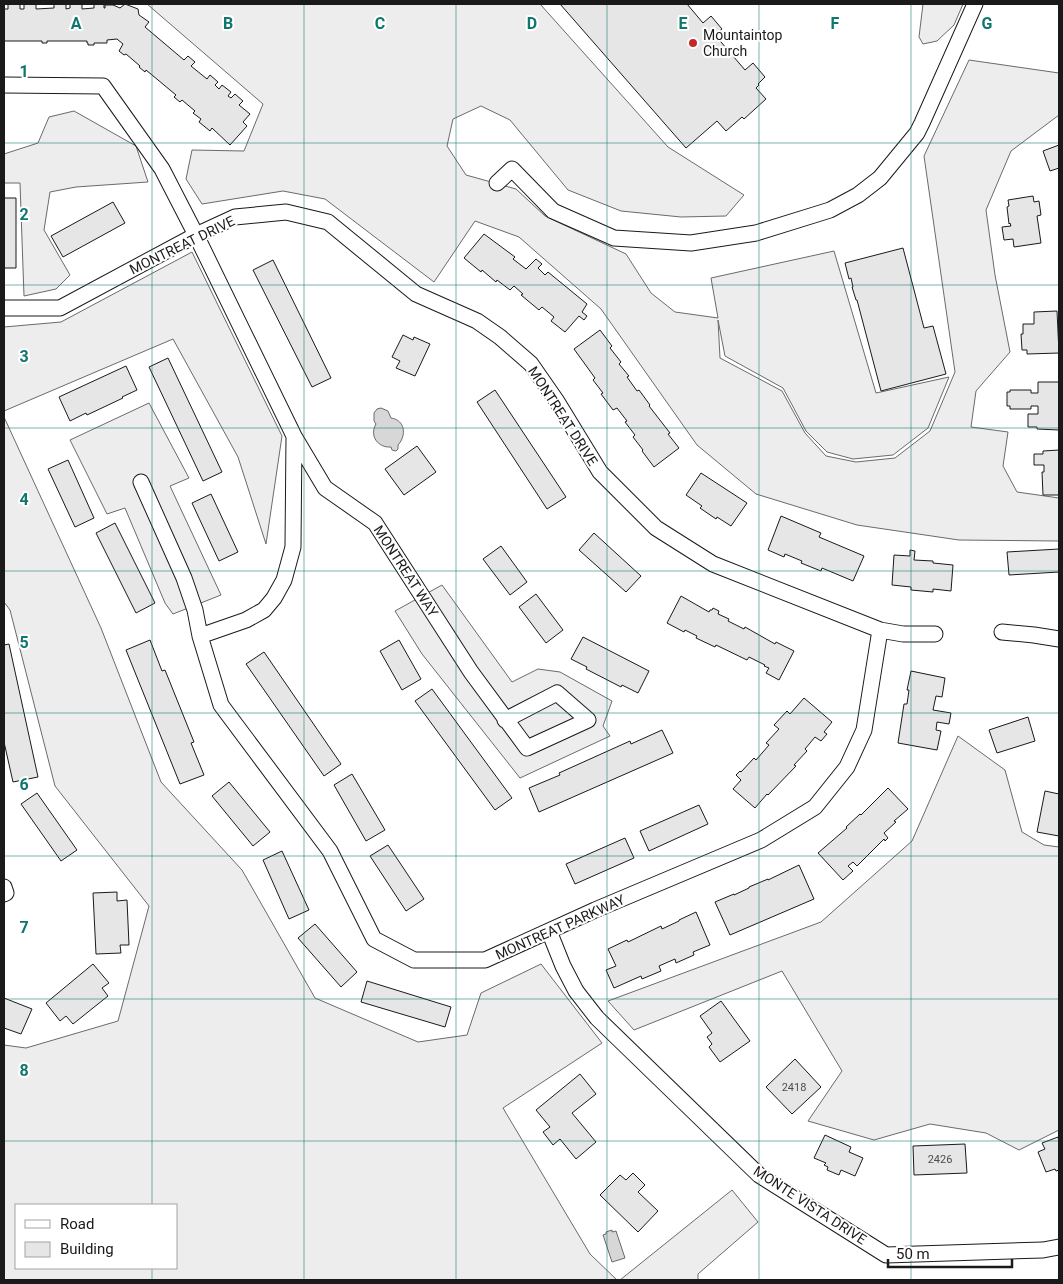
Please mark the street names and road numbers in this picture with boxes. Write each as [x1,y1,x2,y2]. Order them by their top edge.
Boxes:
street label: MONTREAT DRIVE [127,213,237,277]
street label: MONTREAT DRIVE [525,363,601,469]
street label: MONTREAT WAY [371,522,442,620]
street label: MONTREAT PARKWAY [493,891,628,963]
street label: MONTE VISTA DRIVE [751,1163,869,1248]

